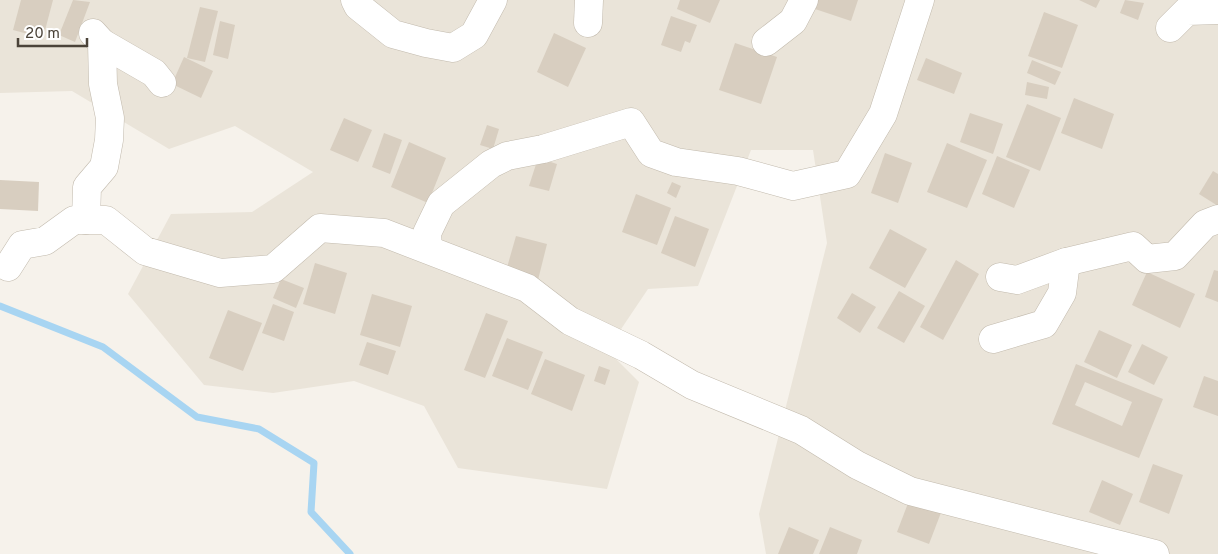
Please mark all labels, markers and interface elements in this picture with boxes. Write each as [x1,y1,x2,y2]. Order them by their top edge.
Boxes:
scale bar [18,15,86,47]
text: 20 m [25,25,60,44]

